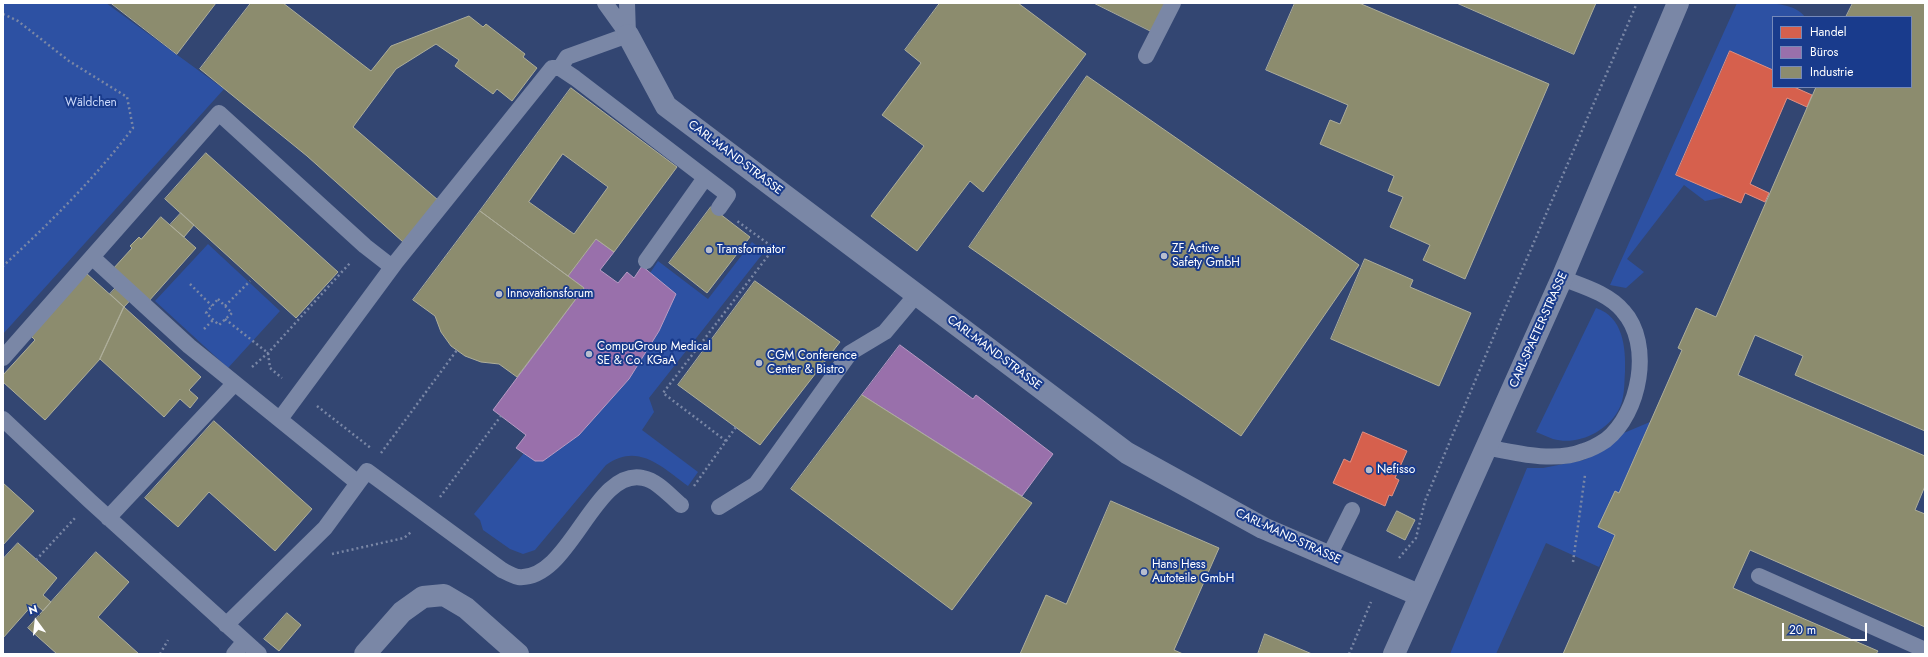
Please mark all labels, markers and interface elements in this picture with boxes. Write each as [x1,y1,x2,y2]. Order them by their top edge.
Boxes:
legend [1772,16,1912,88]
text: Handel [1810,23,1846,41]
text: Büros [1810,43,1838,61]
text: Industrie [1810,63,1854,81]
park label: Wäldchen [65,96,117,110]
street label: CARL-MAND-STRASSE [685,118,785,198]
place label: ZF Active Safety GmbH [1172,242,1240,270]
place label: Transformator [717,243,785,257]
marker: Transformator [704,245,714,255]
marker: ZF Active Safety GmbH [1159,251,1169,261]
street label: CARL-SPAETER-STRASSE [1507,270,1571,390]
place label: Innovationsforum [507,287,593,301]
marker: Innovationsforum [494,289,504,299]
street label: CARL-MAND-STRASSE [944,313,1044,393]
place label: CompuGroup Medical SE & Co. KGaA [597,340,711,368]
marker: CompuGroup Medical SE & Co. KGaA [584,349,594,359]
place label: CGM Conference Center & Bistro [767,349,857,377]
marker: CGM Conference Center & Bistro [754,358,764,368]
place label: Nefisso [1377,463,1415,477]
marker: Nefisso [1364,465,1374,475]
street label: CARL-MAND-STRASSE [1233,506,1343,568]
place label: Hans Hess Autoteile GmbH [1152,558,1234,586]
marker: Hans Hess Autoteile GmbH [1139,567,1149,577]
north arrow [16,601,56,641]
text: N [27,601,39,618]
scale bar [1784,615,1869,641]
text: 20 m [1789,621,1816,639]

